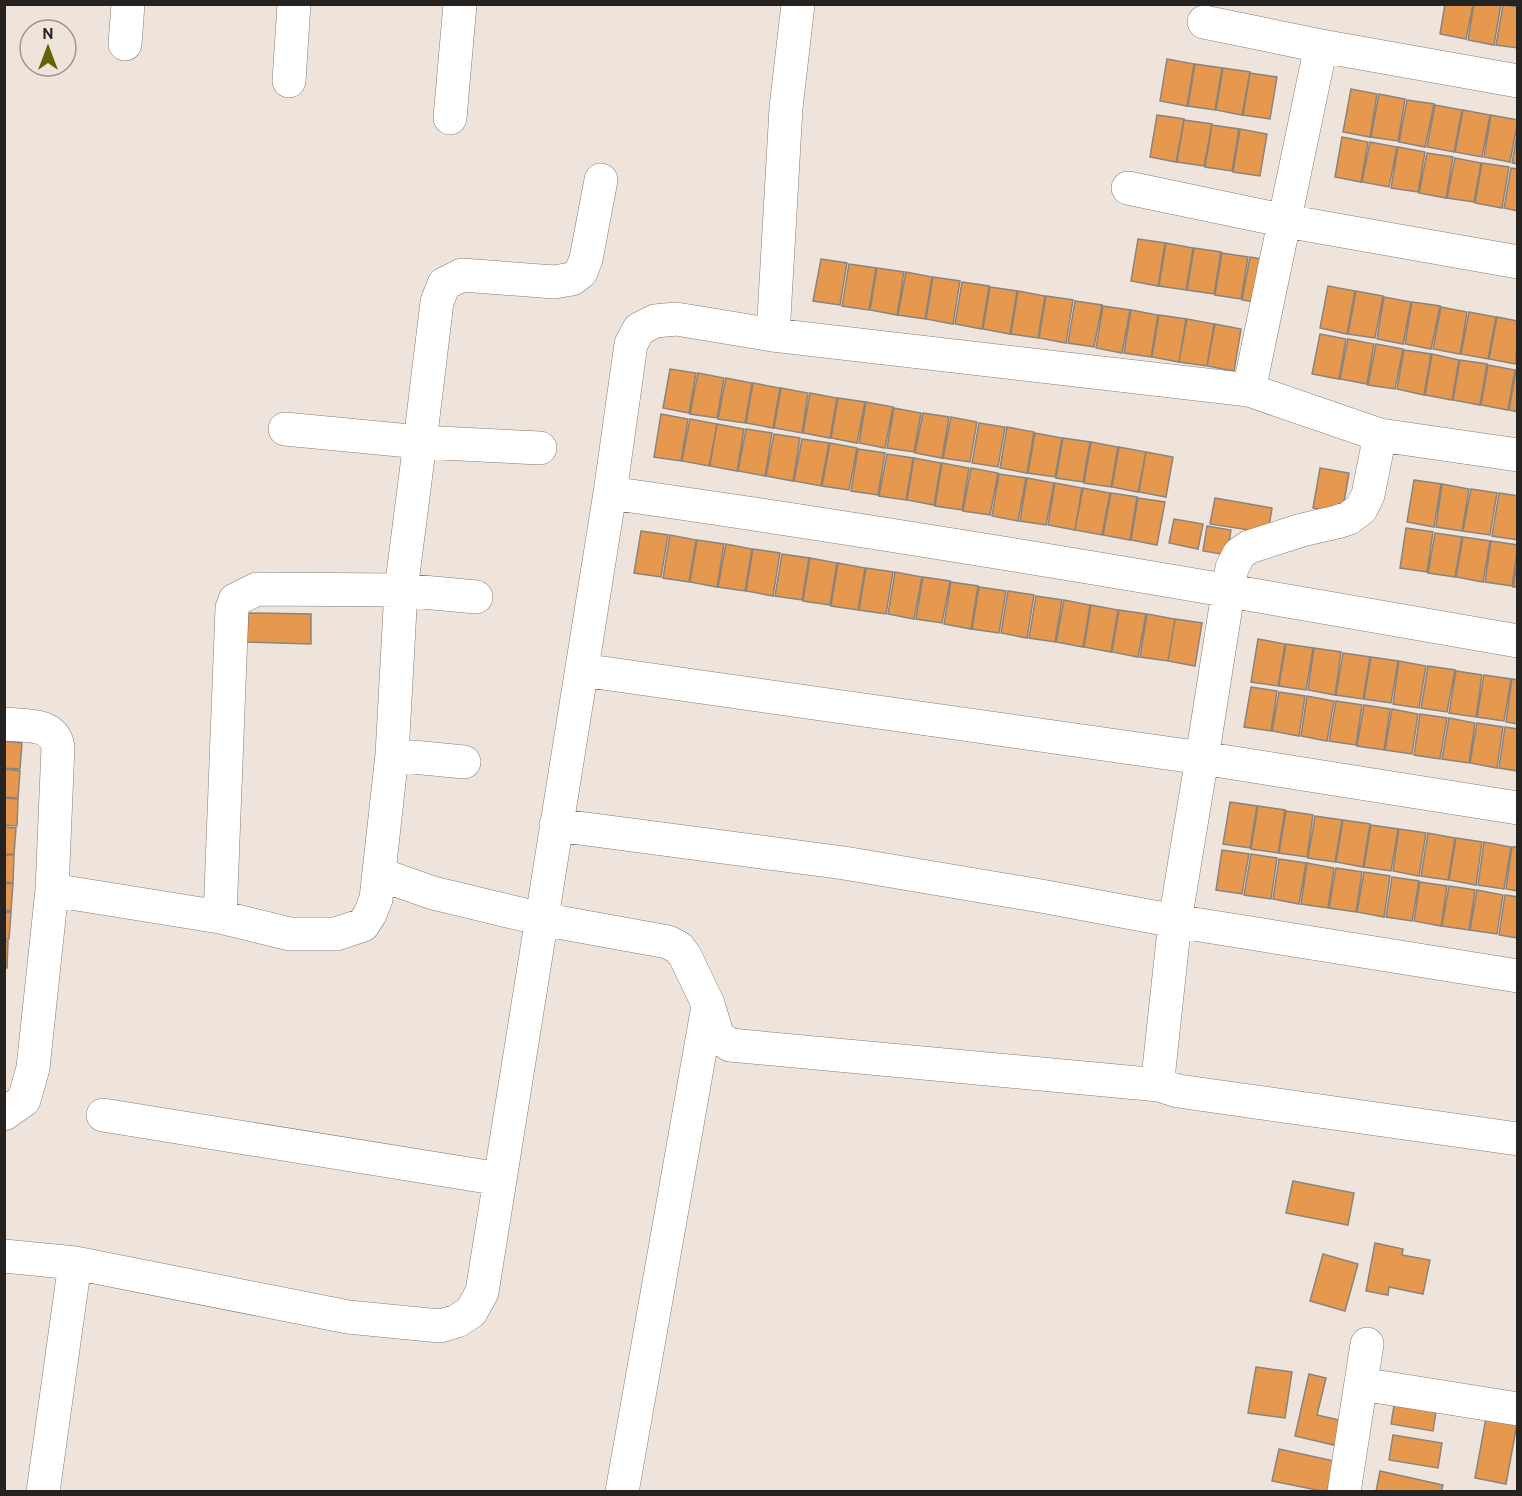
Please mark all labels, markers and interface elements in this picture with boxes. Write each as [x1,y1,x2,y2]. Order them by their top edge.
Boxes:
north arrow [18,18,78,78]
text: N [42,24,54,43]

